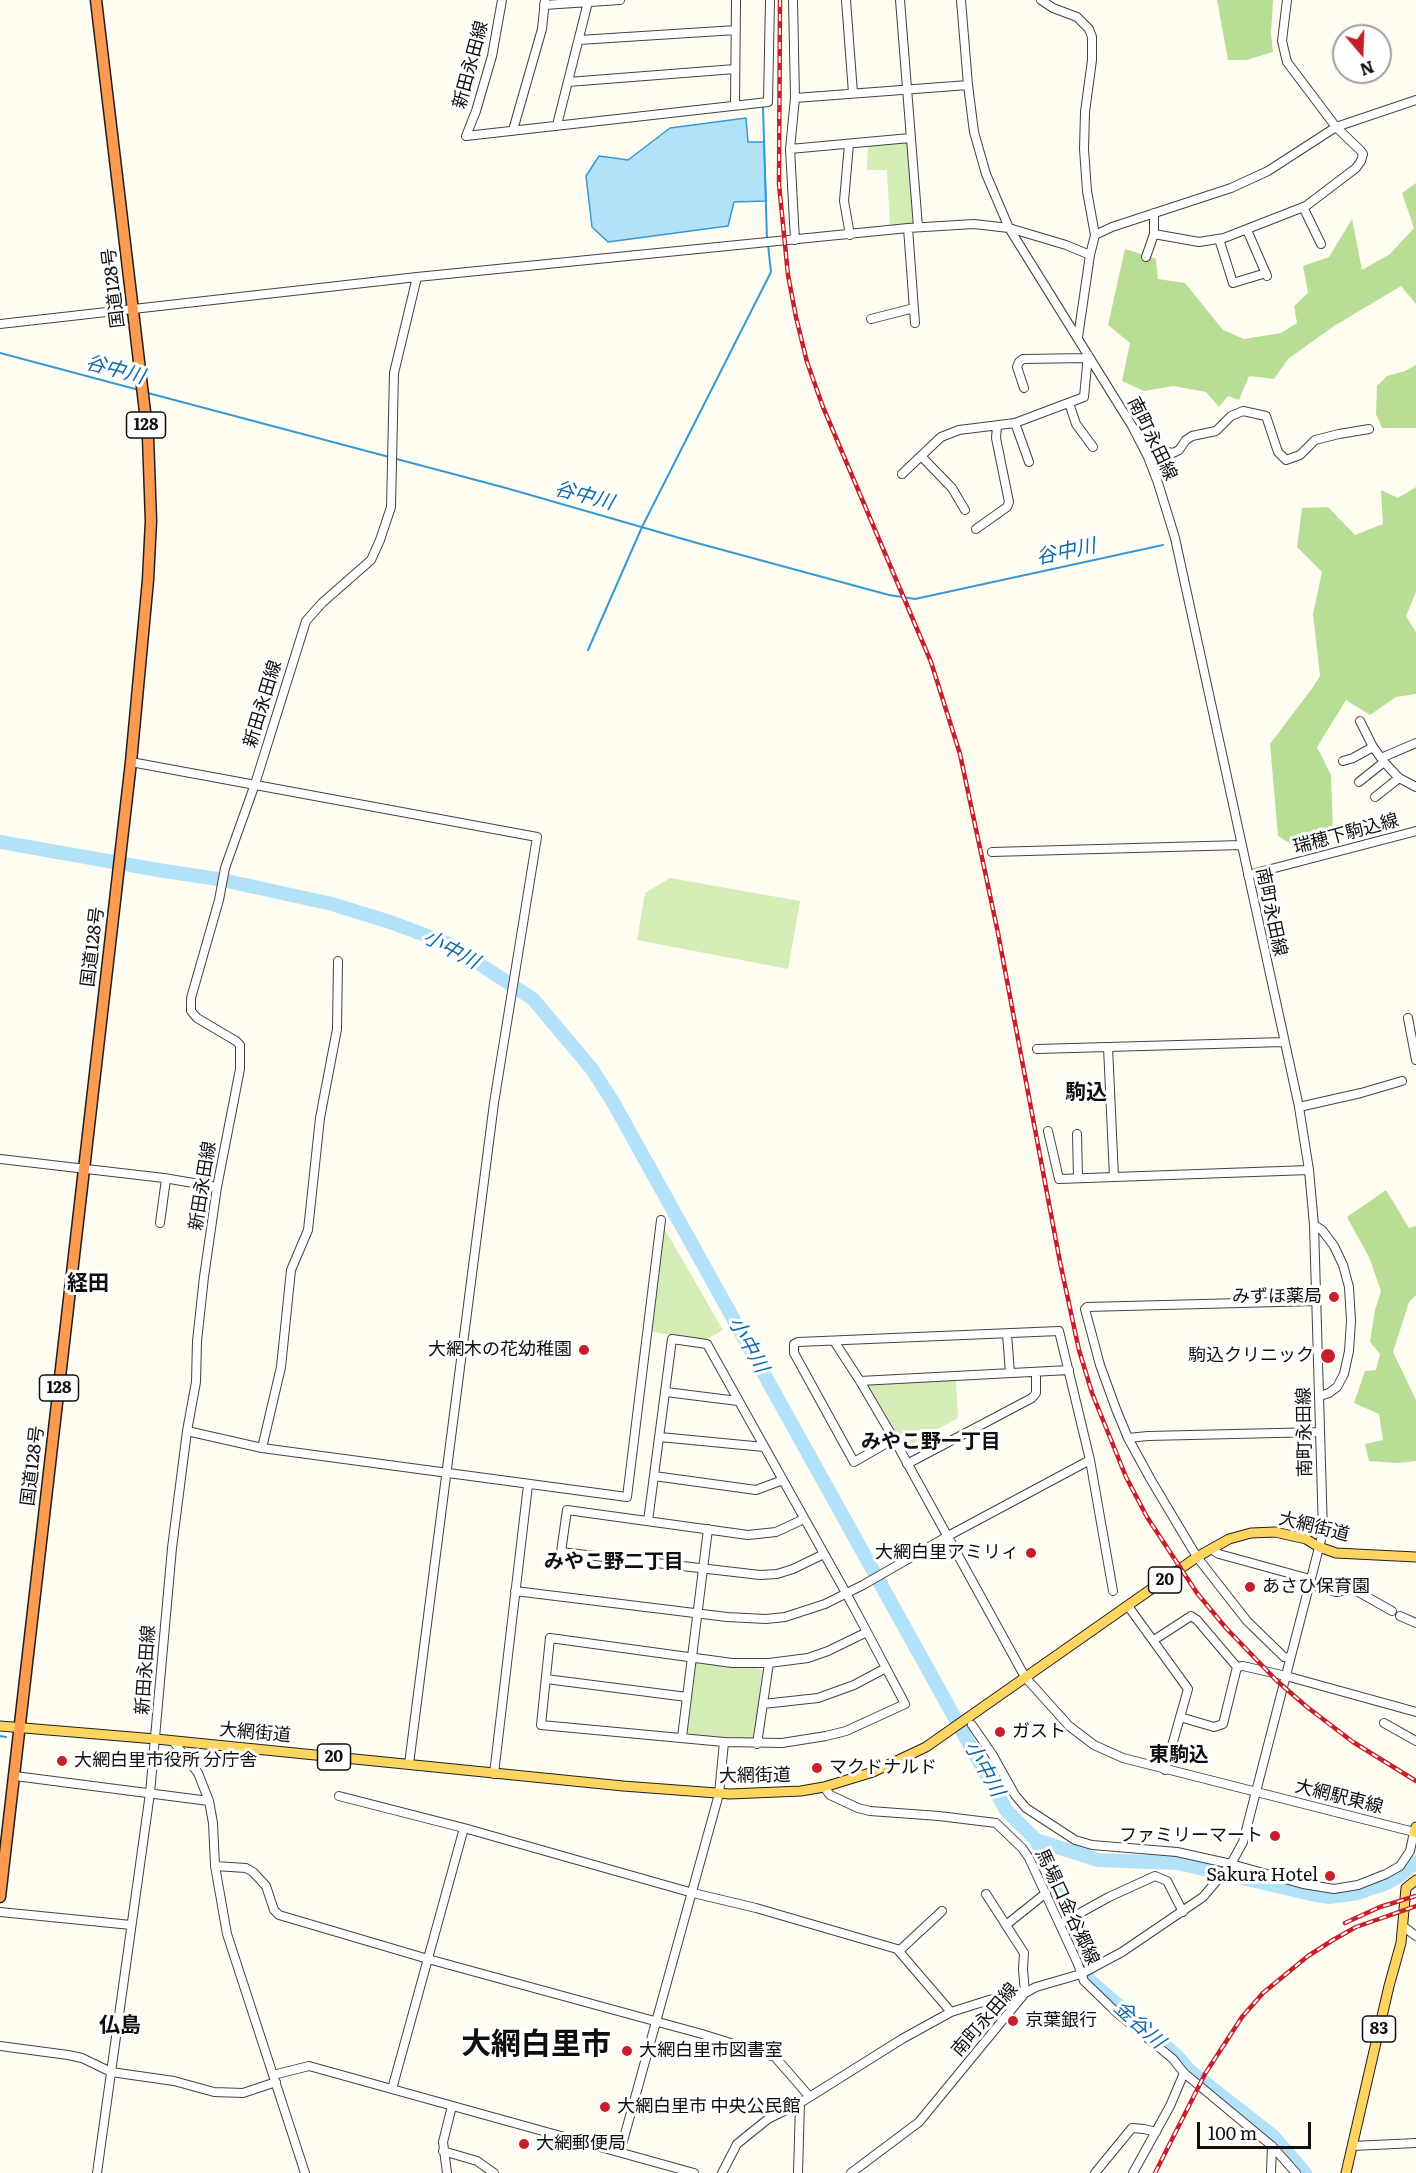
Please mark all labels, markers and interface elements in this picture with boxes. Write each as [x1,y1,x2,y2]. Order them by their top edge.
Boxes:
street label: 新田永田線 [449,19,493,111]
north arrow [1332,24,1392,84]
text: N [1357,56,1377,83]
street label: 国道128号 [98,247,130,329]
water label: 谷中川 [83,351,147,389]
street label: 南町永田線 [1123,394,1181,484]
road number: 128 [126,412,166,438]
water label: 谷中川 [552,477,616,515]
water label: 谷中川 [1034,534,1098,570]
street label: 新田永田線 [240,658,286,750]
street label: 瑞穂下駒込線 [1291,810,1401,858]
street label: 南町永田線 [1251,866,1291,958]
street label: 国道128号 [77,906,109,988]
water label: 小中川 [419,925,483,975]
district label: 駒込 [1065,1080,1107,1106]
street label: 新田永田線 [185,1140,221,1232]
district label: 経田 [67,1271,109,1297]
place label: みずほ薬局 [1232,1286,1322,1308]
marker: みずほ薬局 [1327,1290,1341,1304]
water label: 小中川 [723,1313,773,1377]
place label: 大網木の花幼稚園 [428,1339,572,1361]
marker: 大網木の花幼稚園 [577,1343,591,1357]
place label: 駒込クリニック [1188,1345,1314,1367]
marker: 駒込クリニック [1319,1347,1337,1365]
road number: 128 [40,1375,78,1401]
street label: 南町永田線 [1293,1387,1317,1477]
street label: 国道128号 [17,1425,49,1507]
district label: みやこ野一丁目 [861,1430,1001,1454]
street label: 大網街道 [1276,1508,1352,1546]
place label: 大網白里アミリィ [875,1542,1019,1564]
marker: 大網白里アミリィ [1024,1546,1038,1560]
district label: みやこ野二丁目 [544,1550,684,1574]
road number: 20 [1148,1567,1182,1593]
place label: あさひ保育園 [1262,1576,1370,1598]
marker: あさひ保育園 [1243,1580,1257,1594]
street label: 新田永田線 [132,1624,160,1716]
street label: 大網街道 [218,1719,292,1747]
place label: ガスト [1012,1721,1066,1743]
marker: ガスト [993,1725,1007,1739]
water label: 小中川 [959,1737,1009,1801]
district label: 東駒込 [1149,1743,1209,1767]
road number: 20 [318,1744,350,1770]
place label: 大網白里市役所 分庁舎 [74,1750,258,1772]
marker: 大網白里市役所 分庁舎 [55,1754,69,1768]
place label: マクドナルド [829,1757,937,1779]
marker: マクドナルド [810,1761,824,1775]
street label: 大網街道 [719,1765,791,1787]
street label: 大網駅東線 [1293,1776,1385,1818]
place label: ファミリーマート [1119,1825,1263,1847]
marker: ファミリーマート [1268,1829,1282,1843]
street label: 馬場口金谷郷線 [1031,1845,1103,1969]
place label: Sakura Hotel [1206,1865,1318,1887]
marker: Sakura Hotel [1323,1869,1337,1883]
street label: 南町永田線 [947,1979,1023,2061]
water label: 金谷川 [1109,1996,1169,2054]
place label: 京葉銀行 [1025,2010,1097,2032]
district label: 仏島 [99,2013,141,2039]
marker: 京葉銀行 [1006,2014,1020,2028]
road number: 83 [1362,2016,1396,2042]
district label: 大網白里市 [461,2027,611,2063]
place label: 大網白里市図書室 [639,2040,783,2062]
marker: 大網白里市図書室 [620,2044,634,2058]
place label: 大網白里市 中央公民館 [617,2096,801,2118]
marker: 大網白里市 中央公民館 [598,2100,612,2114]
scale bar [1200,2110,1314,2148]
text: 100 m [1208,2119,1257,2146]
place label: 大網郵便局 [536,2133,626,2155]
marker: 大網郵便局 [517,2137,531,2151]

